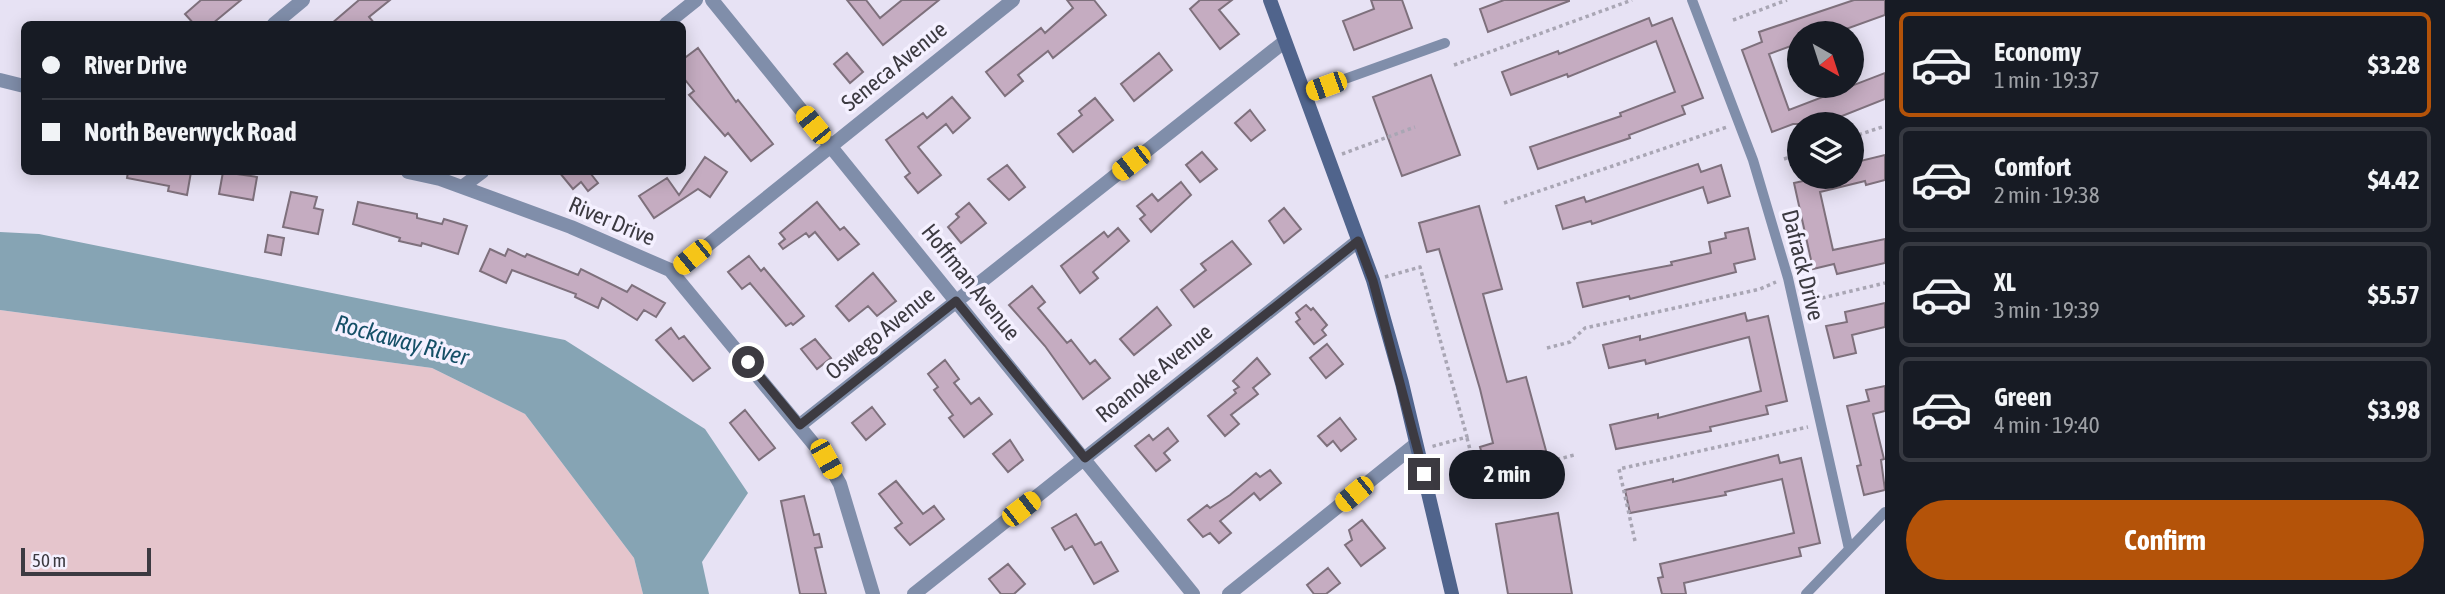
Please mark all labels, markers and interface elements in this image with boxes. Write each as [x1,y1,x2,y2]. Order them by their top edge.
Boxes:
street label: Seneca Avenue [836,16,952,116]
north arrow [1787,21,1864,98]
map controls [1787,21,1864,189]
icon: car [1910,33,1973,96]
text: Economy [1994,37,2081,67]
text: River Drive [84,50,187,80]
text: $3.28 [2368,50,2420,80]
text: 1 min · 19:37 [1994,67,2100,93]
car [1303,69,1350,103]
car [792,102,835,148]
button: layers [1787,112,1864,189]
text: North Beverwyck Road [84,117,297,147]
car [1108,142,1155,184]
icon: car [1910,148,1973,211]
text: Comfort [1994,152,2071,182]
text: $4.42 [2368,165,2420,195]
text: 2 min · 19:38 [1994,182,2100,208]
street label: River Drive [565,191,659,251]
street label: Dafrack Drive [1777,207,1829,323]
street label: Hoffman Avenue [916,219,1026,345]
car [670,236,715,278]
icon: car [1910,263,1973,326]
text: XL [1994,267,2016,297]
text: $5.57 [2368,280,2420,310]
street label: Oswego Avenue [820,281,940,385]
text: 3 min · 19:39 [1994,297,2100,323]
water label: Rockaway River [332,309,473,371]
street label: Roanoke Avenue [1091,318,1217,428]
route start [732,346,764,378]
icon: car [1910,378,1973,441]
text: Green [1994,382,2052,412]
text: $3.98 [2368,395,2420,425]
text: 4 min · 19:40 [1994,412,2100,438]
car [807,436,846,482]
callout: 2 min [1448,449,1564,498]
route end [1408,458,1440,490]
text: 2 min [1484,461,1530,487]
car [1332,473,1377,515]
car [998,488,1045,530]
button: Confirm [1906,500,2424,580]
scale bar [21,545,150,577]
text: 50 m [32,549,66,571]

